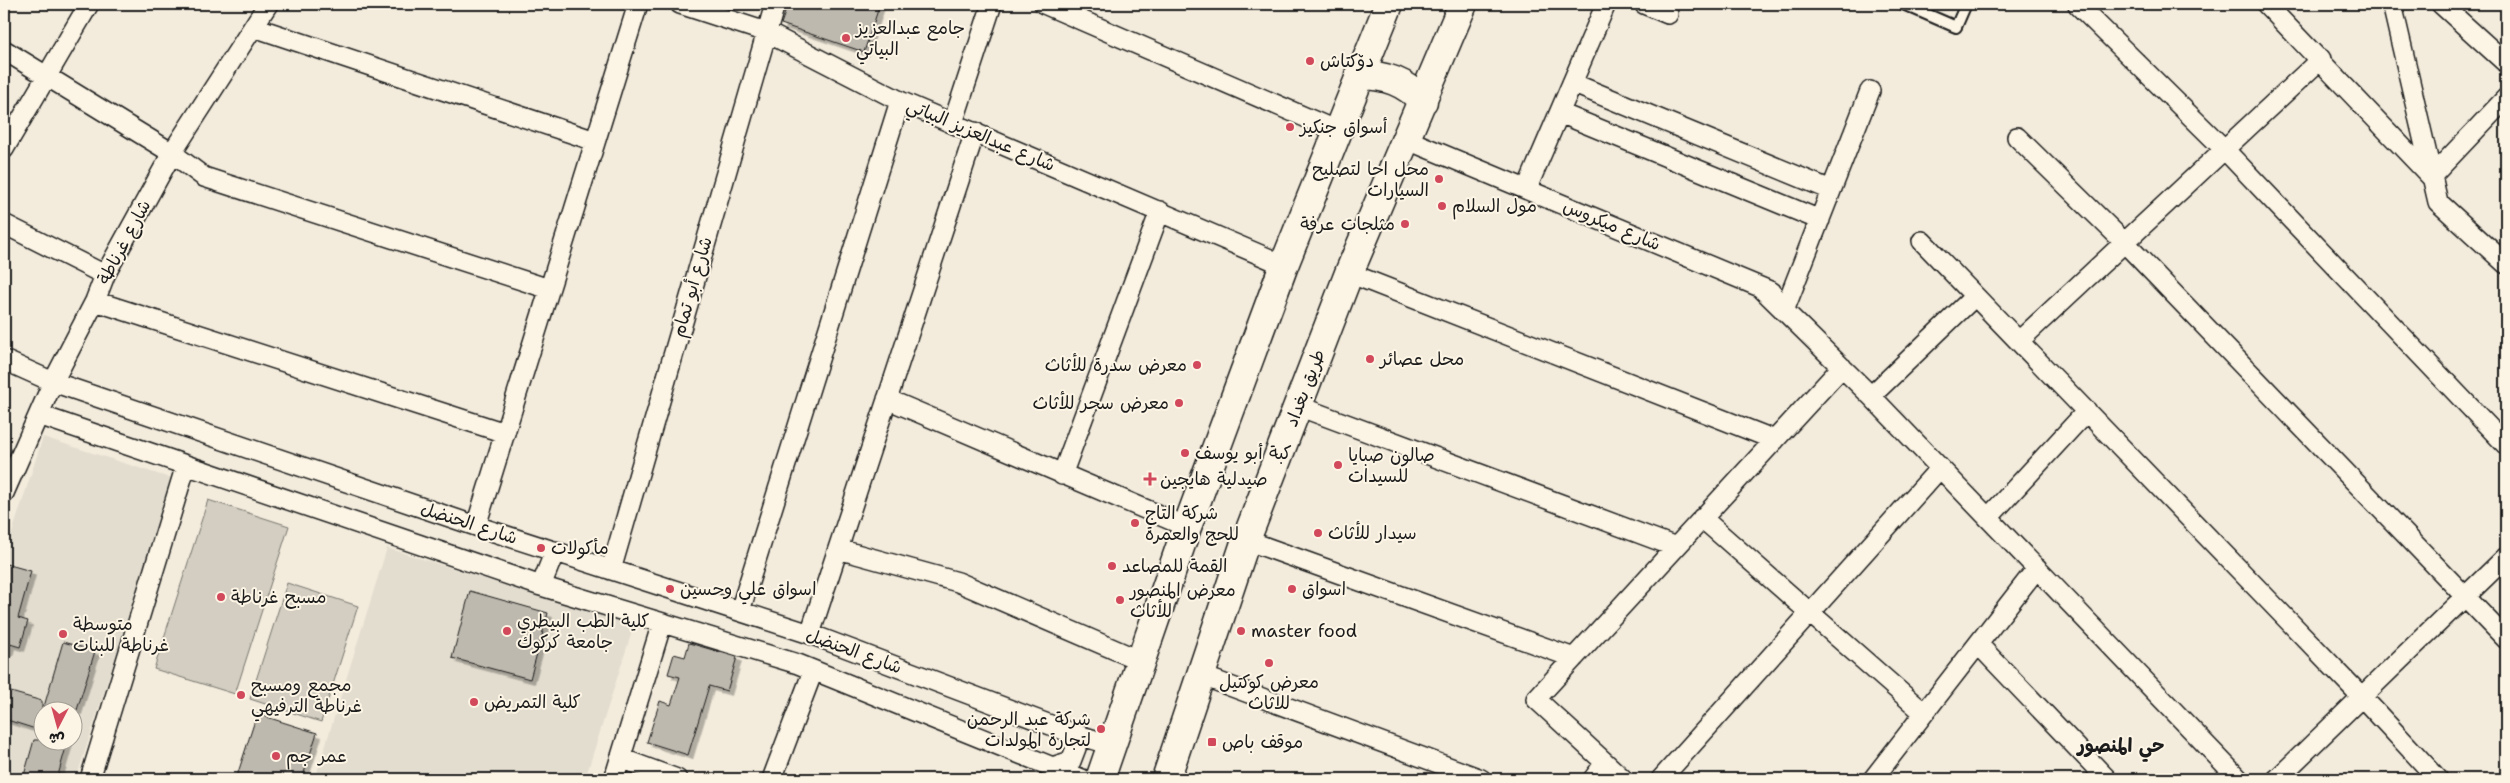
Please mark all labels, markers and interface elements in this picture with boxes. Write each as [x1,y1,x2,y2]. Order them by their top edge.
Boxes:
place label: جامع عبدالعزيز البياتي [854,16,965,65]
marker: جامع عبدالعزيز البياتي [840,32,852,44]
place label: دۆکتاش [1320,49,1374,73]
marker: دۆکتاش [1304,55,1316,67]
street label: شارع عبدالعزيز البياتي [902,93,1059,181]
place label: أسواق جنكيز [1298,115,1388,139]
marker: أسواق جنكيز [1284,121,1296,133]
place label: محل احا لتصليح السيارات [1312,157,1429,202]
marker: محل احا لتصليح السيارات [1433,173,1445,185]
place label: مول السلام [1452,194,1537,220]
street label: شارع ميكروس [1560,194,1664,256]
street label: شارع غرناطة [92,195,156,289]
marker: مول السلام [1436,200,1448,212]
place label: مثلجات عرفة [1300,212,1395,236]
marker: مثلجات عرفة [1399,218,1411,230]
street label: شارع أبو تمام [666,234,720,341]
street label: طريق بغداد [1279,346,1331,430]
place label: محل عصائر [1378,347,1464,371]
place label: معرض سدرة للأثاث [1045,353,1187,377]
marker: محل عصائر [1364,353,1376,365]
marker: معرض سدرة للأثاث [1191,359,1203,371]
place label: معرض سحر للأثاث [1033,391,1169,415]
marker: معرض سحر للأثاث [1173,397,1185,409]
place label: كبة أبو يوسف [1195,441,1292,465]
place label: صالون صبايا للسيدات [1348,443,1435,488]
marker: كبة أبو يوسف [1179,447,1191,459]
marker: صالون صبايا للسيدات [1332,459,1344,471]
place label: صيدلية هايجين [1160,467,1268,491]
marker: صيدلية هايجين [1144,473,1156,485]
street label: شارع الحنضل [418,496,520,550]
place label: شركة التاج للحج والعمرة [1145,501,1239,546]
marker: شركة التاج للحج والعمرة [1129,517,1141,529]
place label: سيدار للأثاث [1328,521,1417,545]
marker: سيدار للأثاث [1312,527,1324,539]
place label: مأكولات [551,536,609,560]
marker: مأكولات [535,542,547,554]
place label: القمة للمصاعد [1122,554,1228,578]
marker: القمة للمصاعد [1106,560,1118,572]
place label: اسواق علي وحسين [680,577,816,605]
place label: اسواق [1302,577,1346,601]
place label: معرض المنصور للأثاث [1128,578,1236,623]
marker: اسواق علي وحسين [664,583,676,595]
marker: اسواق [1286,583,1298,595]
place label: مسبح غرناطة [231,585,326,609]
marker: مسبح غرناطة [215,591,227,603]
marker: معرض المنصور للأثاث [1114,594,1126,606]
place label: كلية الطب البيطري جامعة كركوك [517,609,650,654]
place label: متوسطة غرناطة للبنات [73,612,169,657]
place label: master food [1251,619,1357,643]
street label: شارع الحنضل [803,623,905,679]
marker: كلية الطب البيطري جامعة كركوك [501,625,513,637]
marker: master food [1235,625,1247,637]
marker: متوسطة غرناطة للبنات [57,628,69,640]
marker: معرض كوكتيل للاثاث [1263,657,1275,669]
place label: معرض كوكتيل للاثاث [1219,670,1319,715]
place label: مجمع ومسبح غرناطة الترفيهي [251,673,362,722]
marker: مجمع ومسبح غرناطة الترفيهي [235,689,247,701]
place label: كلية التمريض [484,690,581,714]
marker: كلية التمريض [468,696,480,708]
north arrow [32,700,82,750]
place label: شركة عبد الرحمن لتجارة المولدات [967,707,1091,752]
marker: شركة عبد الرحمن لتجارة المولدات [1095,723,1107,735]
text: ش [48,729,65,749]
place label: موقف باص [1222,730,1303,754]
district label: حي المنصور [2076,733,2164,762]
marker: موقف باص [1206,736,1218,748]
place label: عمر جم [286,744,347,770]
marker: عمر جم [270,750,282,762]

